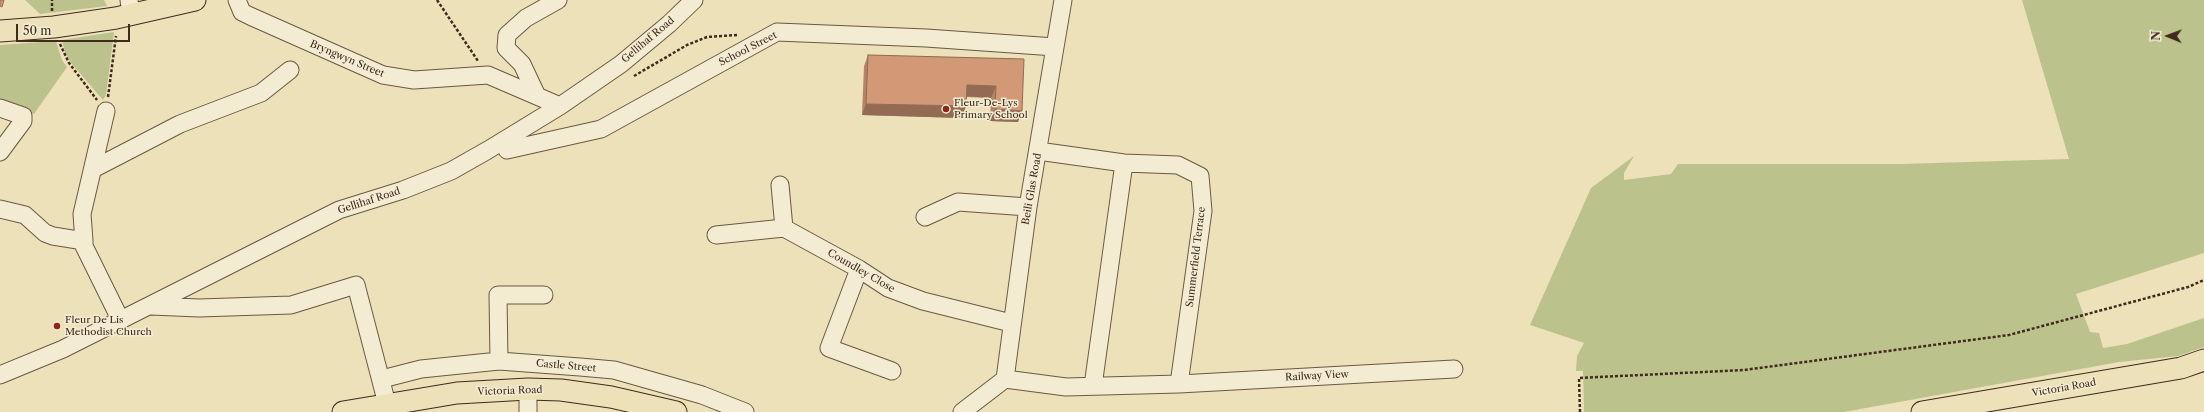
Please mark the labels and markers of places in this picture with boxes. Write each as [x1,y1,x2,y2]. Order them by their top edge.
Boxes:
place label: Fleur-De-Lys Primary School [954,97,1028,120]
marker: Fleur-De-Lys Primary School [941,104,951,114]
place label: Fleur De Lis Methodist Church [65,314,152,338]
marker: Fleur De Lis Methodist Church [52,321,62,331]

